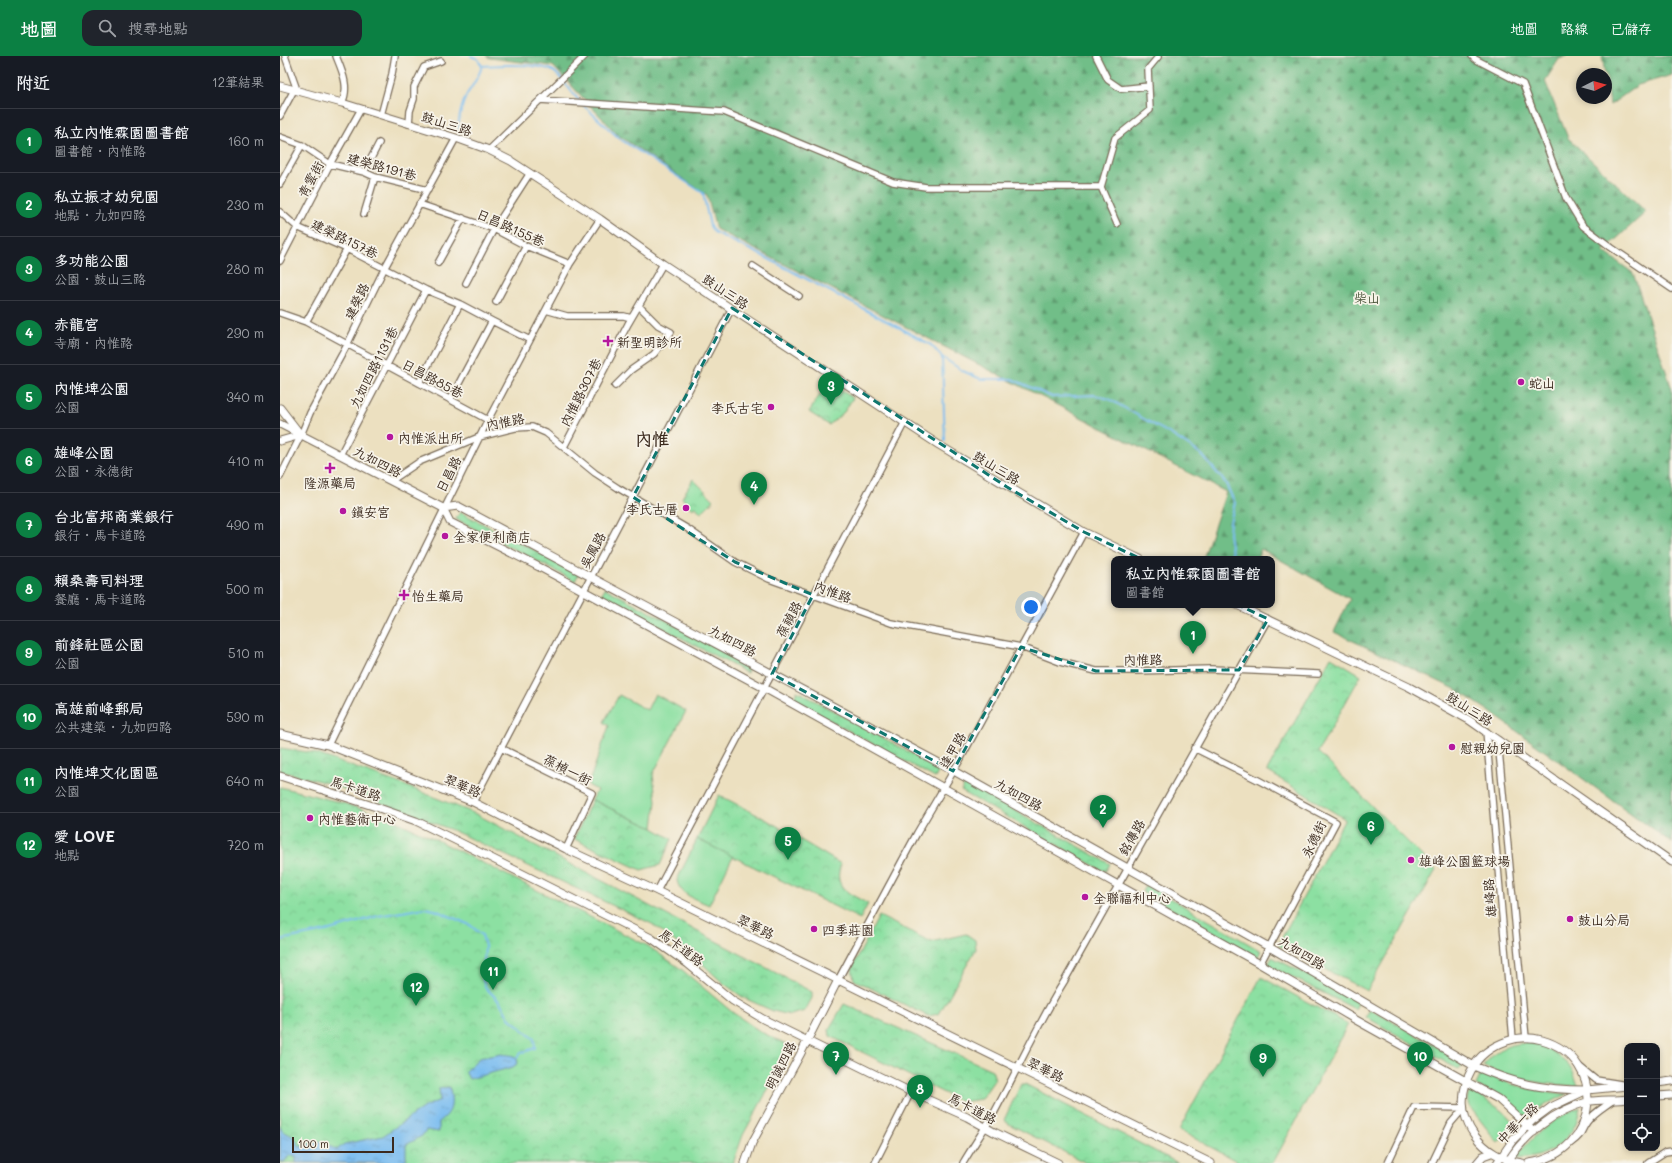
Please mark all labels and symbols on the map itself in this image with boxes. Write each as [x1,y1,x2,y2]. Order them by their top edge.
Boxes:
north arrow [1576,68,1612,104]
street label: 鼓山三路 [420,107,474,139]
street label: 建榮路191巷 [345,149,419,183]
street label: 青雲街 [293,158,327,200]
street label: 日昌路155巷 [474,204,548,250]
street label: 建榮路157巷 [309,214,381,262]
street label: 鼓山三路 [700,269,752,313]
street label: 建榮路 [340,280,372,322]
park label: 柴山 [1354,289,1380,306]
street label: 九如四路1131巷 [345,323,401,411]
place label: 新聖明診所 [617,333,682,350]
marker: 新聖明診所 [602,335,614,347]
street label: 日昌路85巷 [399,355,467,401]
street label: 內惟路307巷 [555,355,605,429]
pin: 3 [818,372,844,405]
place label: 蛇山 [1529,374,1555,391]
marker: 蛇山 [1516,377,1526,387]
place label: 李氏古宅 [711,399,763,416]
marker: 李氏古宅 [766,402,776,412]
street label: 內惟路 [484,409,526,433]
district label: 内惟 [635,427,669,449]
place label: 內惟派出所 [398,429,463,446]
marker: 內惟派出所 [385,432,395,442]
street label: 九如四路 [351,442,405,480]
street label: 鼓山三路 [970,446,1024,488]
street label: 日昌路 [432,453,464,495]
marker: 隆源藥局 [325,463,335,473]
pin: 4 [741,472,767,505]
place label: 隆源藥局 [304,474,356,491]
place label: 李氏古厝 [626,500,678,517]
place label: 鎮安宮 [351,503,390,520]
marker: 李氏古厝 [681,503,691,513]
marker: 鎮安宮 [338,506,348,516]
place label: 全家便利商店 [453,528,531,545]
street label: 吳鳳路 [575,529,609,571]
marker: 全家便利商店 [440,531,450,541]
street label: 內惟路 [812,576,854,606]
place label: 怡生藥局 [412,587,464,604]
marker: 怡生藥局 [399,590,409,600]
your location [1021,597,1041,617]
street label: 葆禎路 [771,598,805,640]
street label: 九如四路 [706,620,760,660]
pin: 1 [1180,621,1206,654]
street label: 內惟路 [1123,650,1163,668]
street label: 鼓山三路 [1443,687,1497,729]
street label: 逢甲路 [935,729,969,771]
place label: 慰親幼兒園 [1460,739,1525,756]
marker: 慰親幼兒園 [1447,742,1457,752]
street label: 葆楨一街 [541,750,595,788]
street label: 翠華路 [442,770,484,800]
street label: 馬卡道路 [329,772,383,804]
street label: 九如四路 [992,774,1046,814]
pin: 2 [1090,795,1116,828]
place label: 內惟藝術中心 [318,810,396,827]
pin: 6 [1358,812,1384,845]
marker: 內惟藝術中心 [305,813,315,823]
street label: 銘傳路 [1114,816,1148,858]
street label: 永德街 [1297,818,1329,860]
pin: 5 [775,827,801,860]
place label: 雄峰公園籃球場 [1419,852,1510,869]
marker: 雄峰公園籃球場 [1406,855,1416,865]
street label: 雄峰路 [1479,878,1499,918]
place label: 全聯福利中心 [1093,889,1171,906]
marker: 全聯福利中心 [1080,892,1090,902]
street label: 翠華路 [735,910,777,942]
place label: 鼓山分局 [1578,911,1630,928]
marker: 鼓山分局 [1565,914,1575,924]
place label: 四季莊園 [822,921,874,938]
marker: 四季莊園 [809,924,819,934]
street label: 馬卡道路 [656,925,708,969]
street label: 九如四路 [1275,931,1329,973]
pin: 11 [480,957,506,990]
pin: 12 [403,973,429,1006]
street label: 明誠四路 [761,1038,799,1092]
pin: 7 [823,1042,849,1075]
pin: 10 [1407,1042,1433,1075]
pin: 9 [1250,1044,1276,1077]
street label: 翠華路 [1025,1053,1067,1085]
pin: 8 [907,1075,933,1108]
street label: 馬卡道路 [946,1089,1000,1127]
street label: 中華一路 [1493,1099,1541,1147]
scale bar [292,1135,394,1154]

